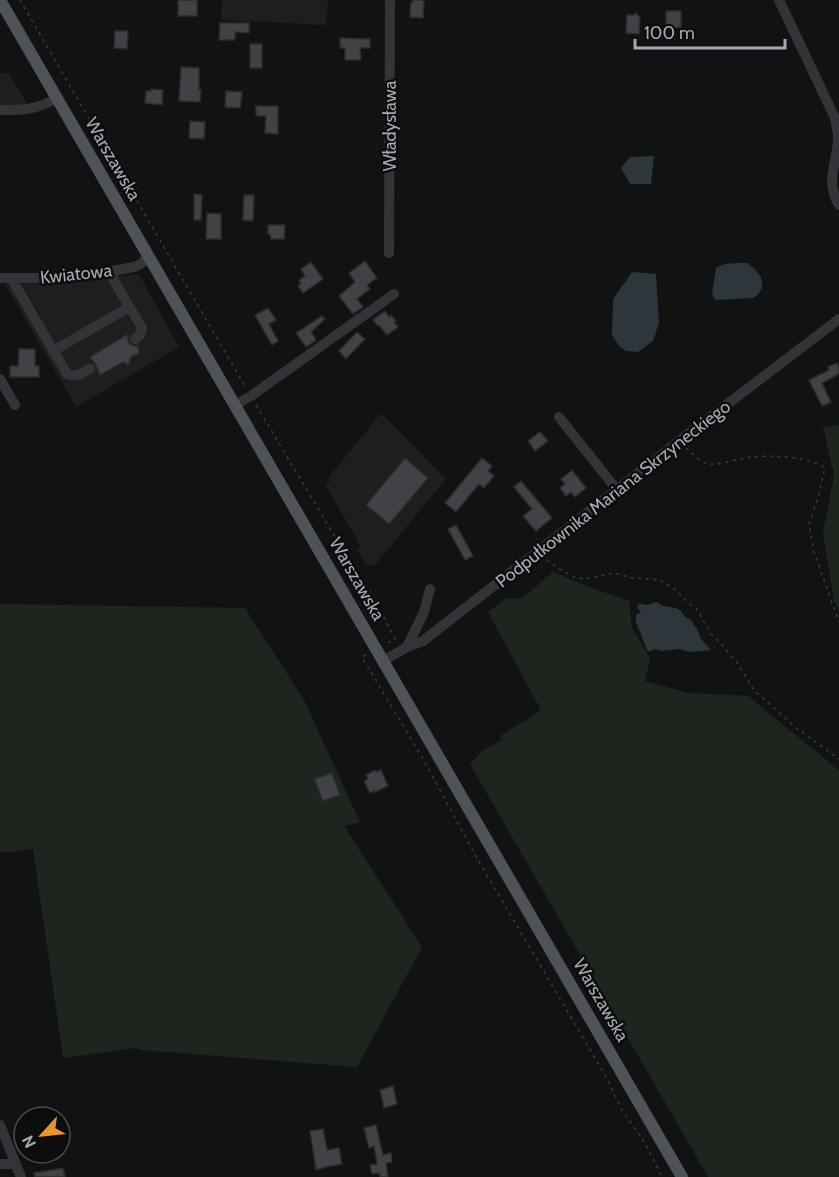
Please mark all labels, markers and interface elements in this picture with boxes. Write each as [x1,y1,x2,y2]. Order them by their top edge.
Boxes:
scale bar [635,12,785,50]
text: 100 m [644,22,695,44]
street label: Władysława [379,80,401,171]
street label: Warszawska [80,114,146,205]
street label: Kwiatowa [39,259,113,289]
street label: Podpułkownika Mariana Skrzyneckiego [491,395,735,593]
street label: Warszawska [324,534,390,625]
street label: Warszawska [568,955,634,1046]
north arrow [12,1105,72,1165]
text: N [18,1132,40,1151]

